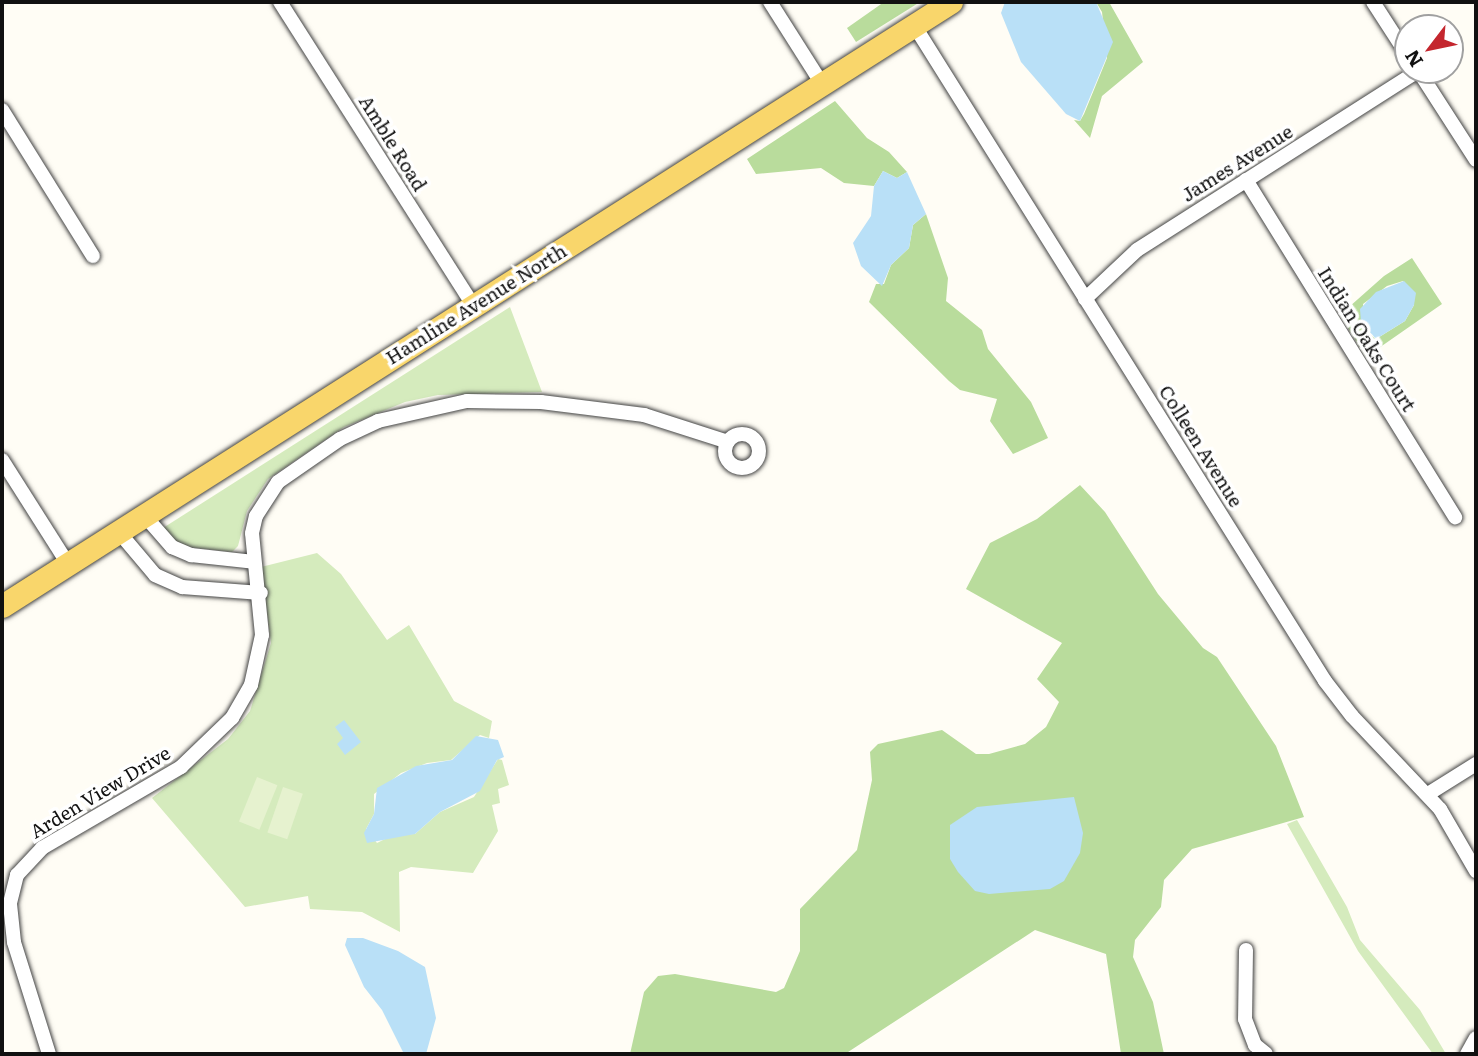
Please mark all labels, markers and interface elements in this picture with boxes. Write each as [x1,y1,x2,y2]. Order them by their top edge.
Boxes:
north arrow [1394,14,1464,84]
text: N [1397,45,1429,73]
street label: Amble Road [355,91,431,195]
street label: James Avenue [1177,120,1297,206]
street label: Hamline Avenue North [381,239,571,369]
street label: Indian Oaks Court [1313,262,1421,416]
street label: Colleen Avenue [1154,381,1248,511]
street label: Arden View Drive [26,741,174,843]

